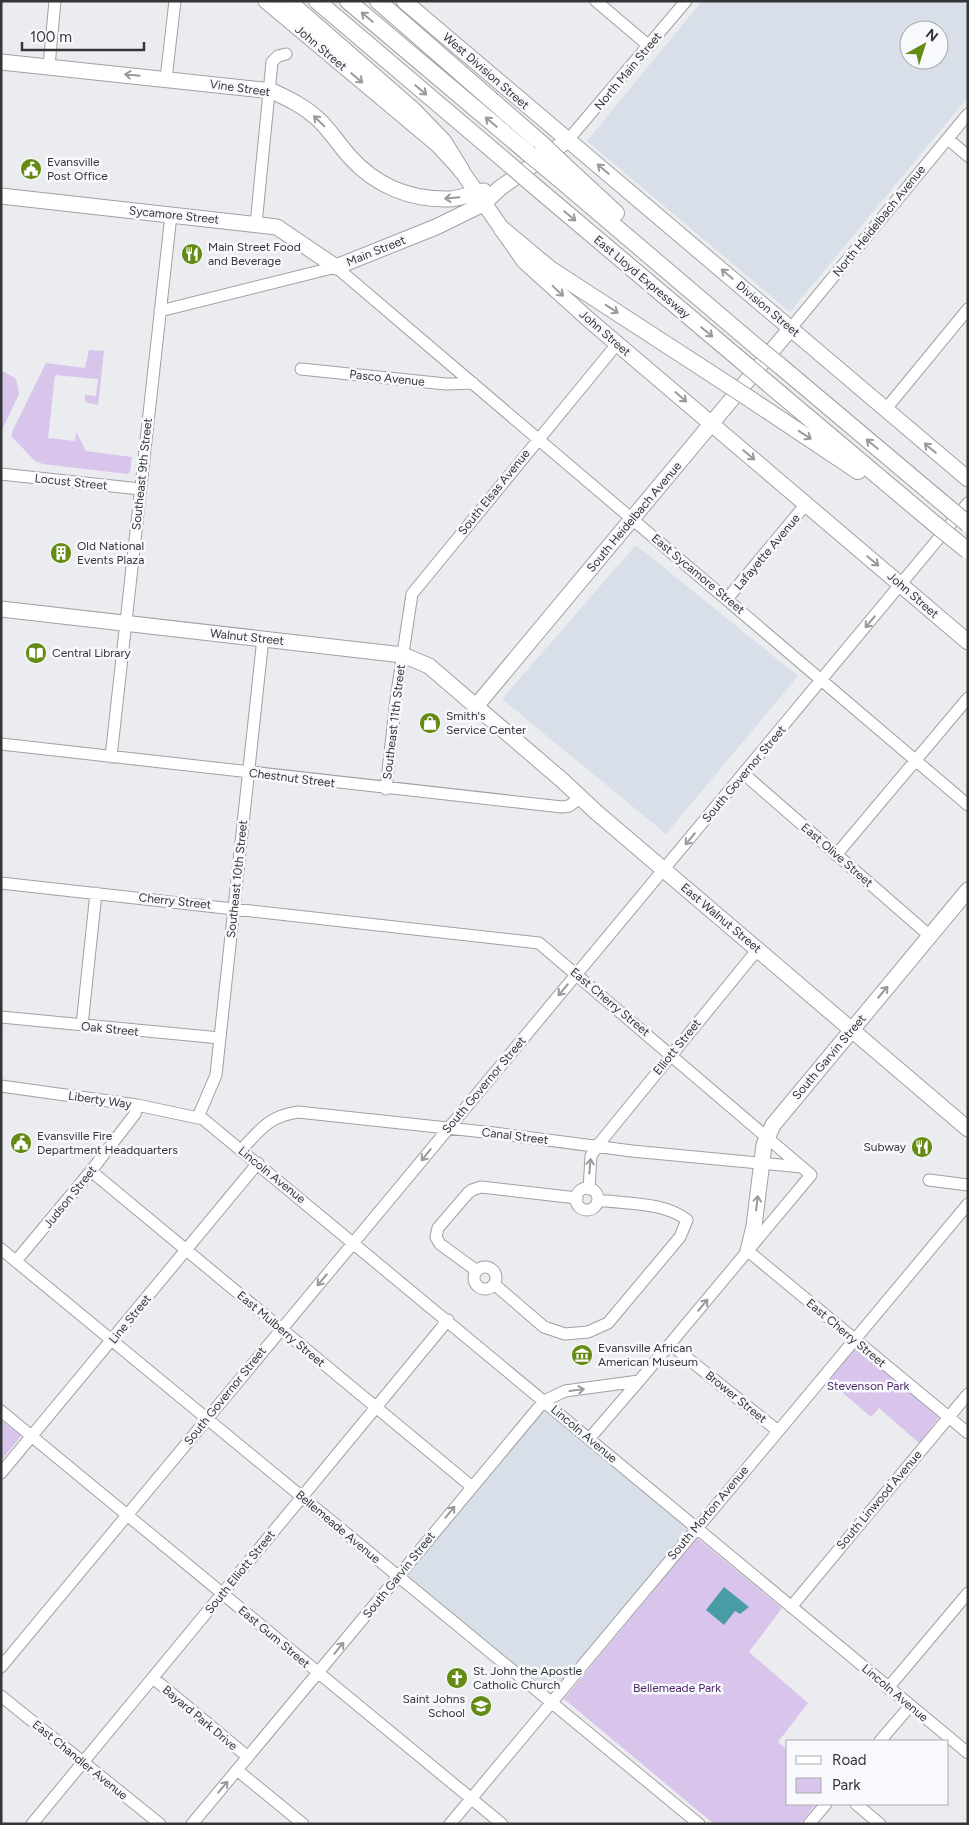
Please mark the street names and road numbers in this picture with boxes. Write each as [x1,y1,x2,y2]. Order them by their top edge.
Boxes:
street label: John Street [292,22,350,74]
street label: North Main Street [592,29,665,113]
street label: West Division Street [440,30,532,112]
street label: Vine Street [209,77,272,99]
street label: North Heidelbach Avenue [830,162,928,279]
street label: Sycamore Street [128,203,220,227]
street label: Main Street [344,233,408,269]
street label: East Lloyd Expressway [591,233,694,322]
street label: Division Street [733,278,803,340]
street label: John Street [577,307,634,359]
street label: Pasco Avenue [349,367,426,389]
street label: Southeast 9th Street [129,417,155,531]
street label: South Elsas Avenue [455,446,533,538]
street label: South Heidelbach Avenue [584,459,685,575]
street label: Locust Street [34,471,109,493]
street label: Lafayette Avenue [731,511,803,593]
street label: East Sycamore Street [649,531,748,617]
street label: John Street [885,569,942,621]
street label: Walnut Street [209,626,285,648]
street label: Southeast 11th Street [380,663,408,780]
street label: South Governor Street [699,722,789,825]
street label: Chestnut Street [248,766,336,790]
street label: Southeast 10th Street [224,819,250,939]
street label: East Olive Street [798,820,876,890]
street label: East Walnut Street [678,880,764,956]
street label: Cherry Street [138,890,212,912]
street label: East Cherry Street [567,965,653,1040]
street label: South Garvin Street [789,1011,869,1102]
street label: Elliott Street [650,1016,704,1078]
street label: Oak Street [81,1019,140,1039]
street label: South Governor Street [439,1033,529,1136]
street label: Liberty Way [67,1089,133,1111]
street label: Canal Street [481,1125,549,1147]
street label: Lincoln Avenue [236,1144,309,1207]
street label: Judson Street [41,1163,100,1231]
street label: East Mulberry Street [234,1288,328,1370]
street label: Line Street [106,1291,154,1346]
street label: East Cherry Street [803,1296,889,1371]
street label: South Governor Street [181,1344,269,1448]
street label: Brower Street [703,1368,770,1426]
street label: Lincoln Avenue [548,1402,620,1466]
street label: South Linwood Avenue [834,1447,925,1552]
street label: South Morton Avenue [665,1463,752,1563]
street label: Bellemeade Avenue [293,1488,383,1567]
street label: South Elliott Street [202,1527,278,1616]
street label: South Garvin Street [360,1529,438,1621]
street label: East Gum Street [235,1603,313,1671]
street label: Lincoln Avenue [859,1661,931,1725]
street label: Bayard Park Drive [160,1683,241,1754]
street label: East Chandler Avenue [30,1717,131,1803]

